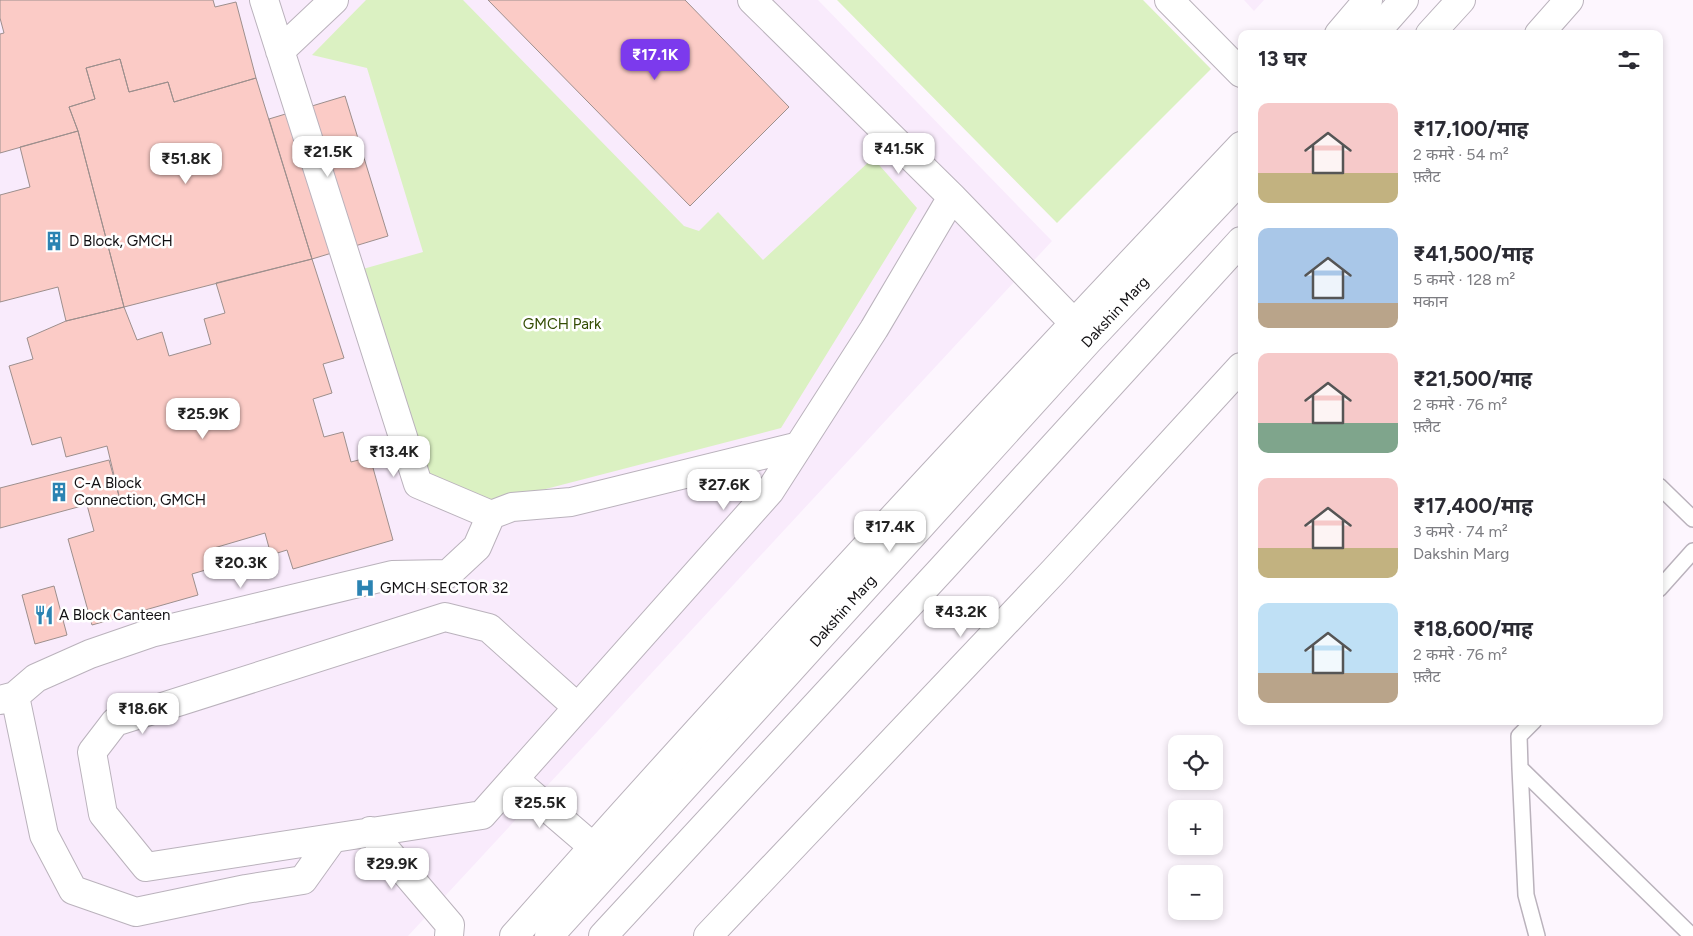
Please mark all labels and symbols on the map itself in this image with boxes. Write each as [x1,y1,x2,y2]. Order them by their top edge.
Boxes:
pin: ₹17.1K [614,38,696,81]
pin: ₹41.5K [858,132,940,175]
pin: ₹21.5K [287,136,369,178]
pin: ₹51.8K [145,142,227,185]
building icon: D Block, GMCH [43,230,65,252]
place label: D Block, GMCH [69,232,173,250]
street label: Dakshin Marg [1078,273,1152,351]
park label: GMCH Park [523,315,602,333]
pin: ₹25.9K [162,398,244,440]
pin: ₹13.4K [353,436,435,478]
pin: ₹27.6K [683,468,765,511]
place label: C-A Block Connection, GMCH [74,474,206,509]
building icon: C-A Block Connection, GMCH [48,481,70,503]
pin: ₹17.4K [849,510,931,553]
pin: ₹20.3K [200,546,282,589]
street label: Dakshin Marg [806,571,880,651]
hospital icon: GMCH SECTOR 32 [354,577,376,599]
place label: GMCH SECTOR 32 [380,579,508,597]
pin: ₹43.2K [920,596,1002,638]
restaurant icon: A Block Canteen [33,604,55,626]
place label: A Block Canteen [59,606,170,624]
pin: ₹18.6K [102,692,184,735]
pin: ₹25.5K [499,786,581,829]
pin: ₹29.9K [351,848,433,890]

